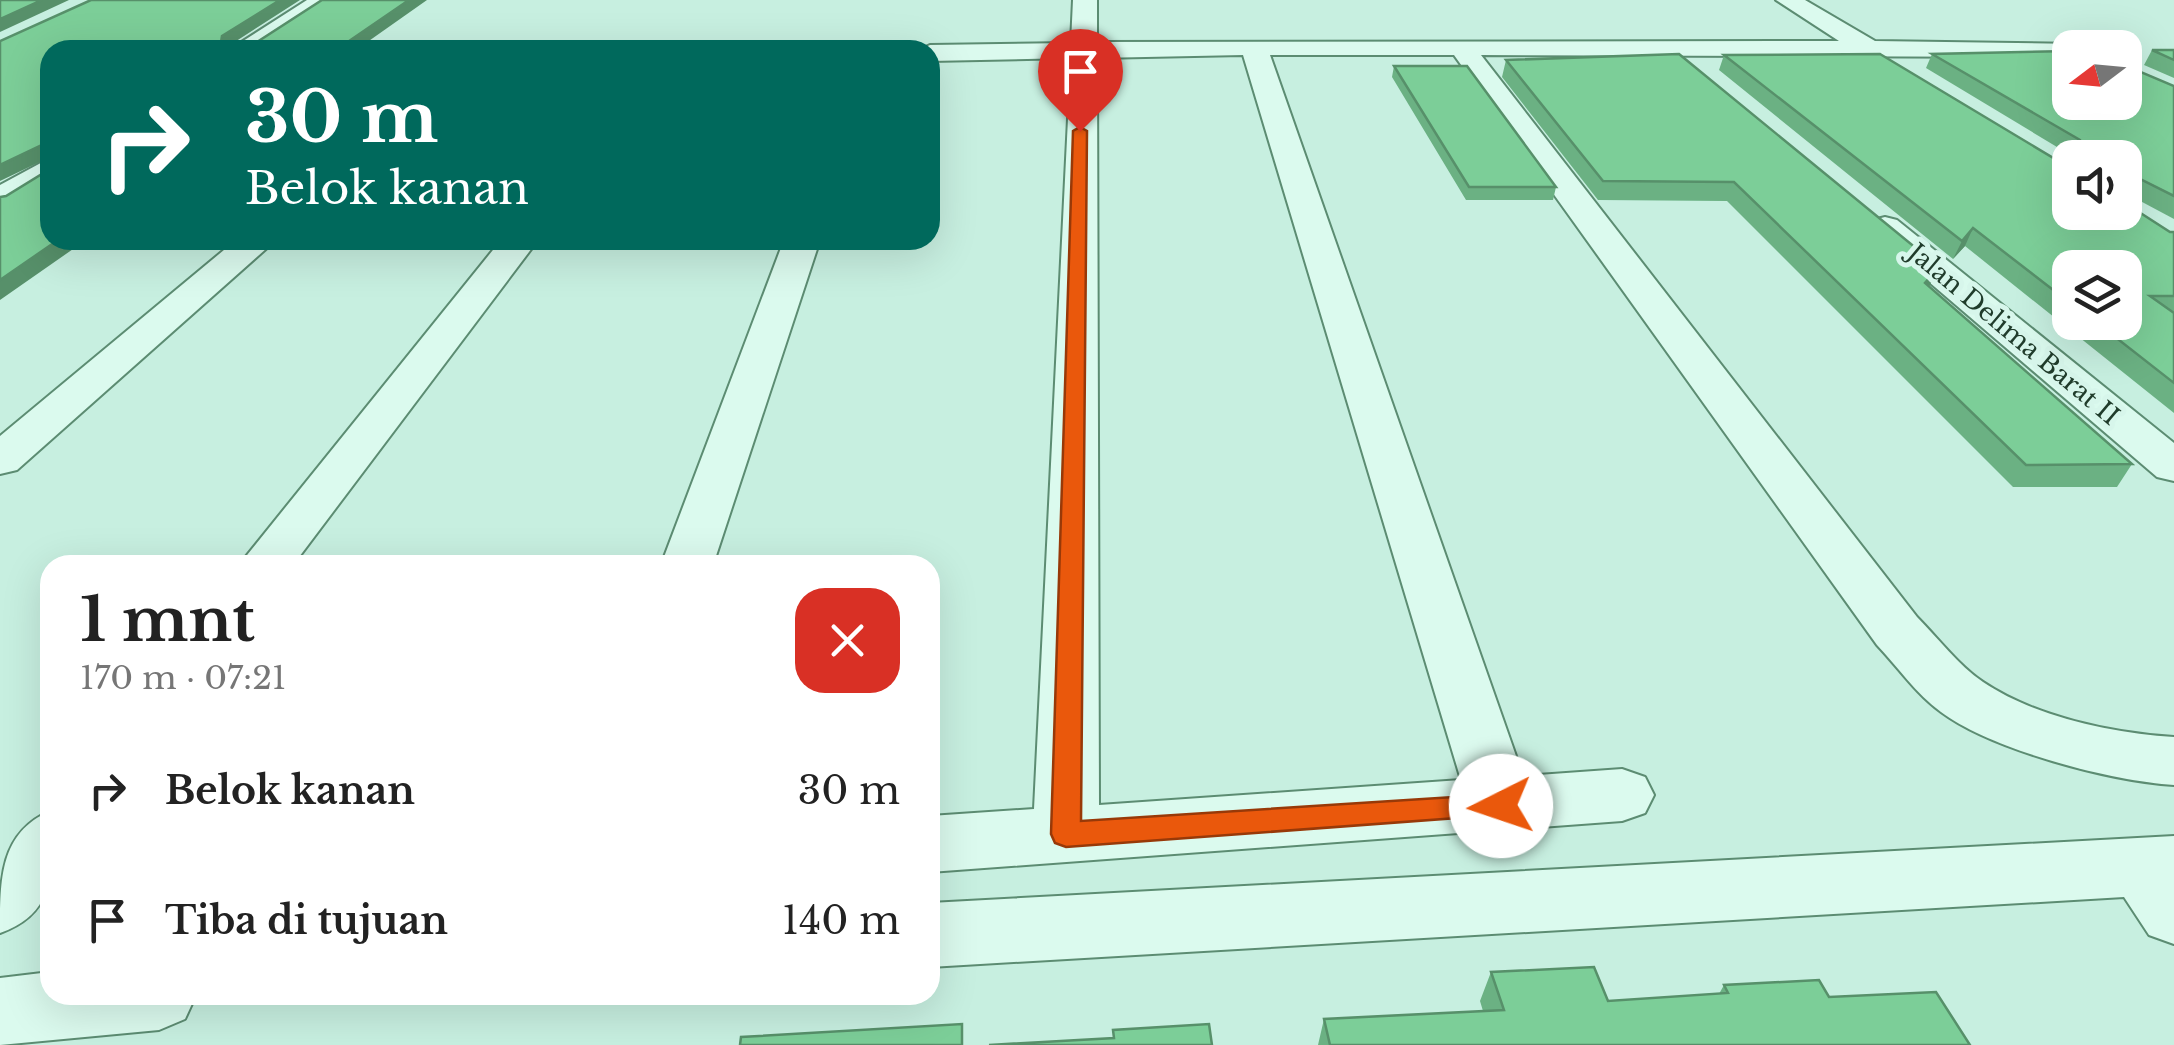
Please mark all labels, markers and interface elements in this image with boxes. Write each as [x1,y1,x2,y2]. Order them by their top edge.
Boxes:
pin [1038,29,1123,132]
north arrow [2052,30,2142,120]
map controls [2052,30,2142,340]
icon: arrive [1053,44,1108,99]
text: 30 m [245,74,438,161]
icon: right [80,80,210,210]
button: sound [2052,140,2142,230]
text: Belok kanan [245,160,529,216]
street label: Jalan Delima Barat II [1900,235,2126,432]
button: layers [2052,250,2142,340]
text: 1 mnt [80,583,255,657]
button: close [795,588,900,693]
text: 170 m · 07:21 [80,658,286,698]
position arrow [1449,754,1553,858]
icon: right [80,763,135,818]
text: Belok kanan [165,767,415,814]
text: 30 m [798,767,900,814]
icon: arrive [80,893,135,948]
text: Tiba di tujuan [165,897,448,944]
text: 140 m [782,897,900,944]

